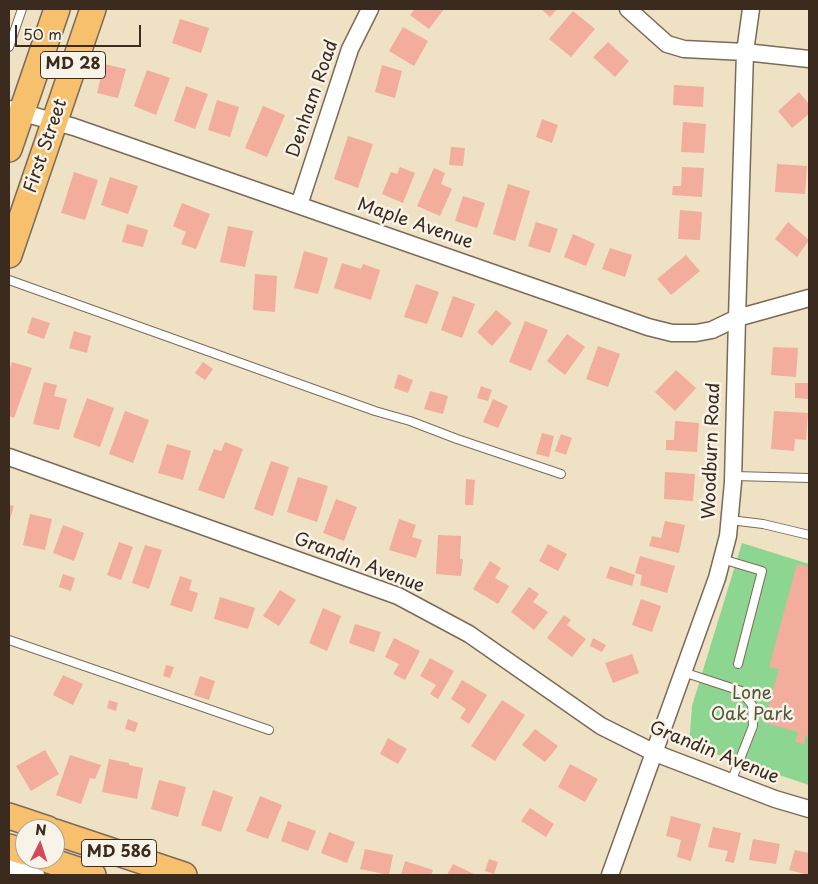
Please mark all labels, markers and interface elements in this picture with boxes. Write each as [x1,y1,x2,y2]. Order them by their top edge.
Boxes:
scale bar [18,15,144,47]
text: 50 m [23,22,62,45]
street label: Denham Road [283,38,343,160]
road number: MD 28 [40,52,106,78]
street label: First Street [20,96,72,196]
street label: Maple Avenue [354,194,476,254]
street label: Woodburn Road [699,382,725,520]
street label: Grandin Avenue [291,528,427,598]
park label: Lone Oak Park [711,683,793,726]
street label: Grandin Avenue [646,717,782,789]
north arrow [15,819,65,869]
text: N [35,819,47,840]
road number: MD 586 [82,840,156,866]

